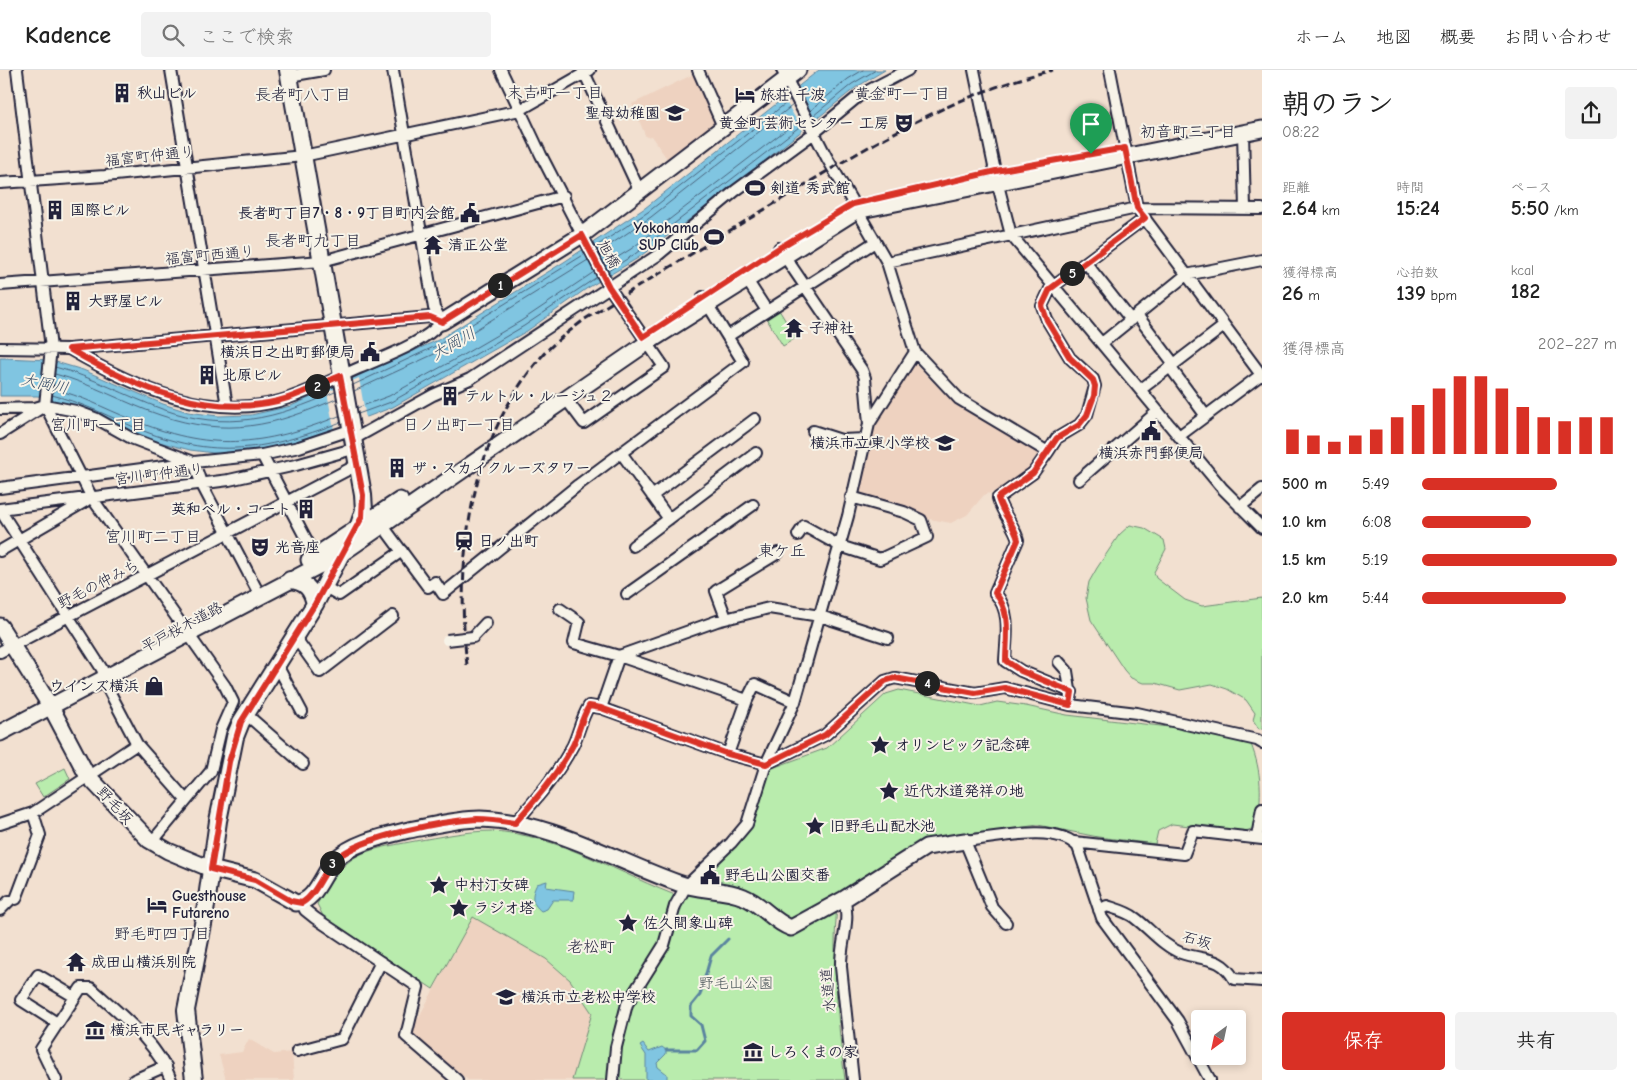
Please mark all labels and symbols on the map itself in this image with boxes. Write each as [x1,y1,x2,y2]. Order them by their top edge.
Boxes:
building icon: 秋山ビル [111,82,133,104]
place label: 秋山ビル [137,84,197,102]
district label: 末吉町一丁目 [507,84,603,102]
hotel icon: 旅荘 千波 [734,84,756,106]
district label: 黄金町一丁目 [854,85,950,103]
district label: 長者町八丁目 [255,86,351,104]
place label: 旅荘 千波 [760,86,825,104]
school or university icon: 聖母幼稚園 [664,102,686,124]
pin [1070,103,1112,154]
place label: 聖母幼稚園 [585,104,660,122]
theatre icon: 黄金町芸術センター 工房 [893,112,915,134]
place label: 黄金町芸術センター 工房 [719,114,889,132]
district label: 初音町三丁目 [1140,123,1236,141]
street label: 福富町仲通り [104,142,196,170]
sports icon: 剣道 秀武館 [744,177,766,199]
place label: 剣道 秀武館 [770,179,850,197]
building icon: 国際ビル [44,199,66,221]
place label: 国際ビル [70,201,130,219]
public building icon: 長者町丁目7・8・9丁目町内会館 [459,202,481,224]
place label: 長者町丁目7・8・9丁目町内会館 [238,204,455,222]
place label: Yokohama SUP Club [633,219,699,254]
sports icon: Yokohama SUP Club [703,226,725,248]
district label: 長者町九丁目 [265,232,361,250]
temple icon: 清正公堂 [422,234,444,256]
place label: 清正公堂 [448,236,508,254]
street label: 旭橋 [594,237,624,271]
street label: 福富町西通り [164,242,256,268]
pin: 5 [1060,260,1084,286]
pin: 1 [488,272,512,298]
building icon: 大野屋ビル [62,290,84,312]
place label: 大野屋ビル [88,292,163,310]
temple icon: 子神社 [783,317,805,339]
place label: 子神社 [809,319,854,337]
water label: 大岡川 [428,324,479,364]
public building icon: 横浜日之出町郵便局 [359,341,381,363]
place label: 横浜日之出町郵便局 [220,343,355,361]
building icon: 北原ビル [196,364,218,386]
place label: 北原ビル [222,366,282,384]
water label: 大岡川 [19,370,70,398]
pin: 2 [304,374,330,398]
building icon: テルトル・ルージュ２ [439,385,461,407]
place label: テルトル・ルージュ２ [465,387,614,405]
district label: 宮川町一丁目 [50,416,146,434]
district label: 日ノ出町一丁目 [403,416,515,434]
public building icon: 横浜赤門郵便局 [1140,420,1162,442]
school or university icon: 横浜市立東小学校 [934,432,956,454]
place label: 横浜市立東小学校 [810,434,930,452]
place label: 横浜赤門郵便局 [1098,444,1204,462]
building icon: ザ・スカイクルーズタワー [386,457,408,479]
place label: ザ・スカイクルーズタワー [412,459,591,477]
street label: 宮川町仲通り [113,460,205,488]
building icon: 英和ベル・コート [295,498,317,520]
place label: 英和ベル・コート [171,500,291,518]
district label: 宮川町二丁目 [105,528,201,546]
station icon: 日ノ出町 [453,530,475,552]
place label: 日ノ出町 [479,532,539,550]
theatre icon: 光音座 [249,536,271,558]
place label: 光音座 [275,538,320,556]
district label: 東ケ丘 [758,542,806,560]
street label: 野毛の仲みち [54,556,142,612]
street label: 平戸桜木道路 [138,598,226,656]
pin: 4 [914,670,940,696]
shop icon: ウインズ横浜 [143,675,165,697]
place label: ウインズ横浜 [49,677,139,695]
place icon: オリンピック記念碑 [869,734,891,756]
place label: オリンピック記念碑 [895,736,1030,754]
place icon: 近代水道発祥の地 [878,780,900,802]
street label: 野毛坂 [93,782,137,828]
place label: 近代水道発祥の地 [904,782,1024,800]
place icon: 旧野毛山配水池 [804,815,826,837]
place label: 旧野毛山配水池 [830,817,935,835]
pin: 3 [320,850,344,876]
public building icon: 野毛山公園交番 [699,864,721,886]
place label: 野毛山公園交番 [725,866,830,884]
place icon: 中村汀女碑 [428,874,450,896]
place label: 中村汀女碑 [454,876,529,894]
place label: Guesthouse Futareno [172,887,246,922]
hotel icon: Guesthouse Futareno [146,894,168,916]
place icon: ラジオ塔 [448,897,470,919]
place label: ラジオ塔 [474,899,534,917]
place icon: 佐久間象山碑 [617,912,639,934]
place label: 佐久間象山碑 [643,914,733,932]
district label: 野毛町四丁目 [114,925,210,943]
street label: 石坂 [1180,927,1214,953]
district label: 老松町 [567,938,615,956]
temple icon: 成田山横浜別院 [65,951,87,973]
place label: 成田山横浜別院 [91,953,196,971]
street label: 水道道 [817,967,839,1013]
park label: 野毛山公園 [698,974,774,992]
school or university icon: 横浜市立老松中学校 [495,986,517,1008]
place label: 横浜市立老松中学校 [521,988,656,1006]
north arrow [1191,1010,1246,1065]
museum icon: 横浜市民ギャラリー [84,1019,106,1041]
place label: 横浜市民ギャラリー [110,1021,244,1039]
museum icon: しろくまの家 [742,1041,764,1063]
place label: しろくまの家 [768,1043,858,1061]

